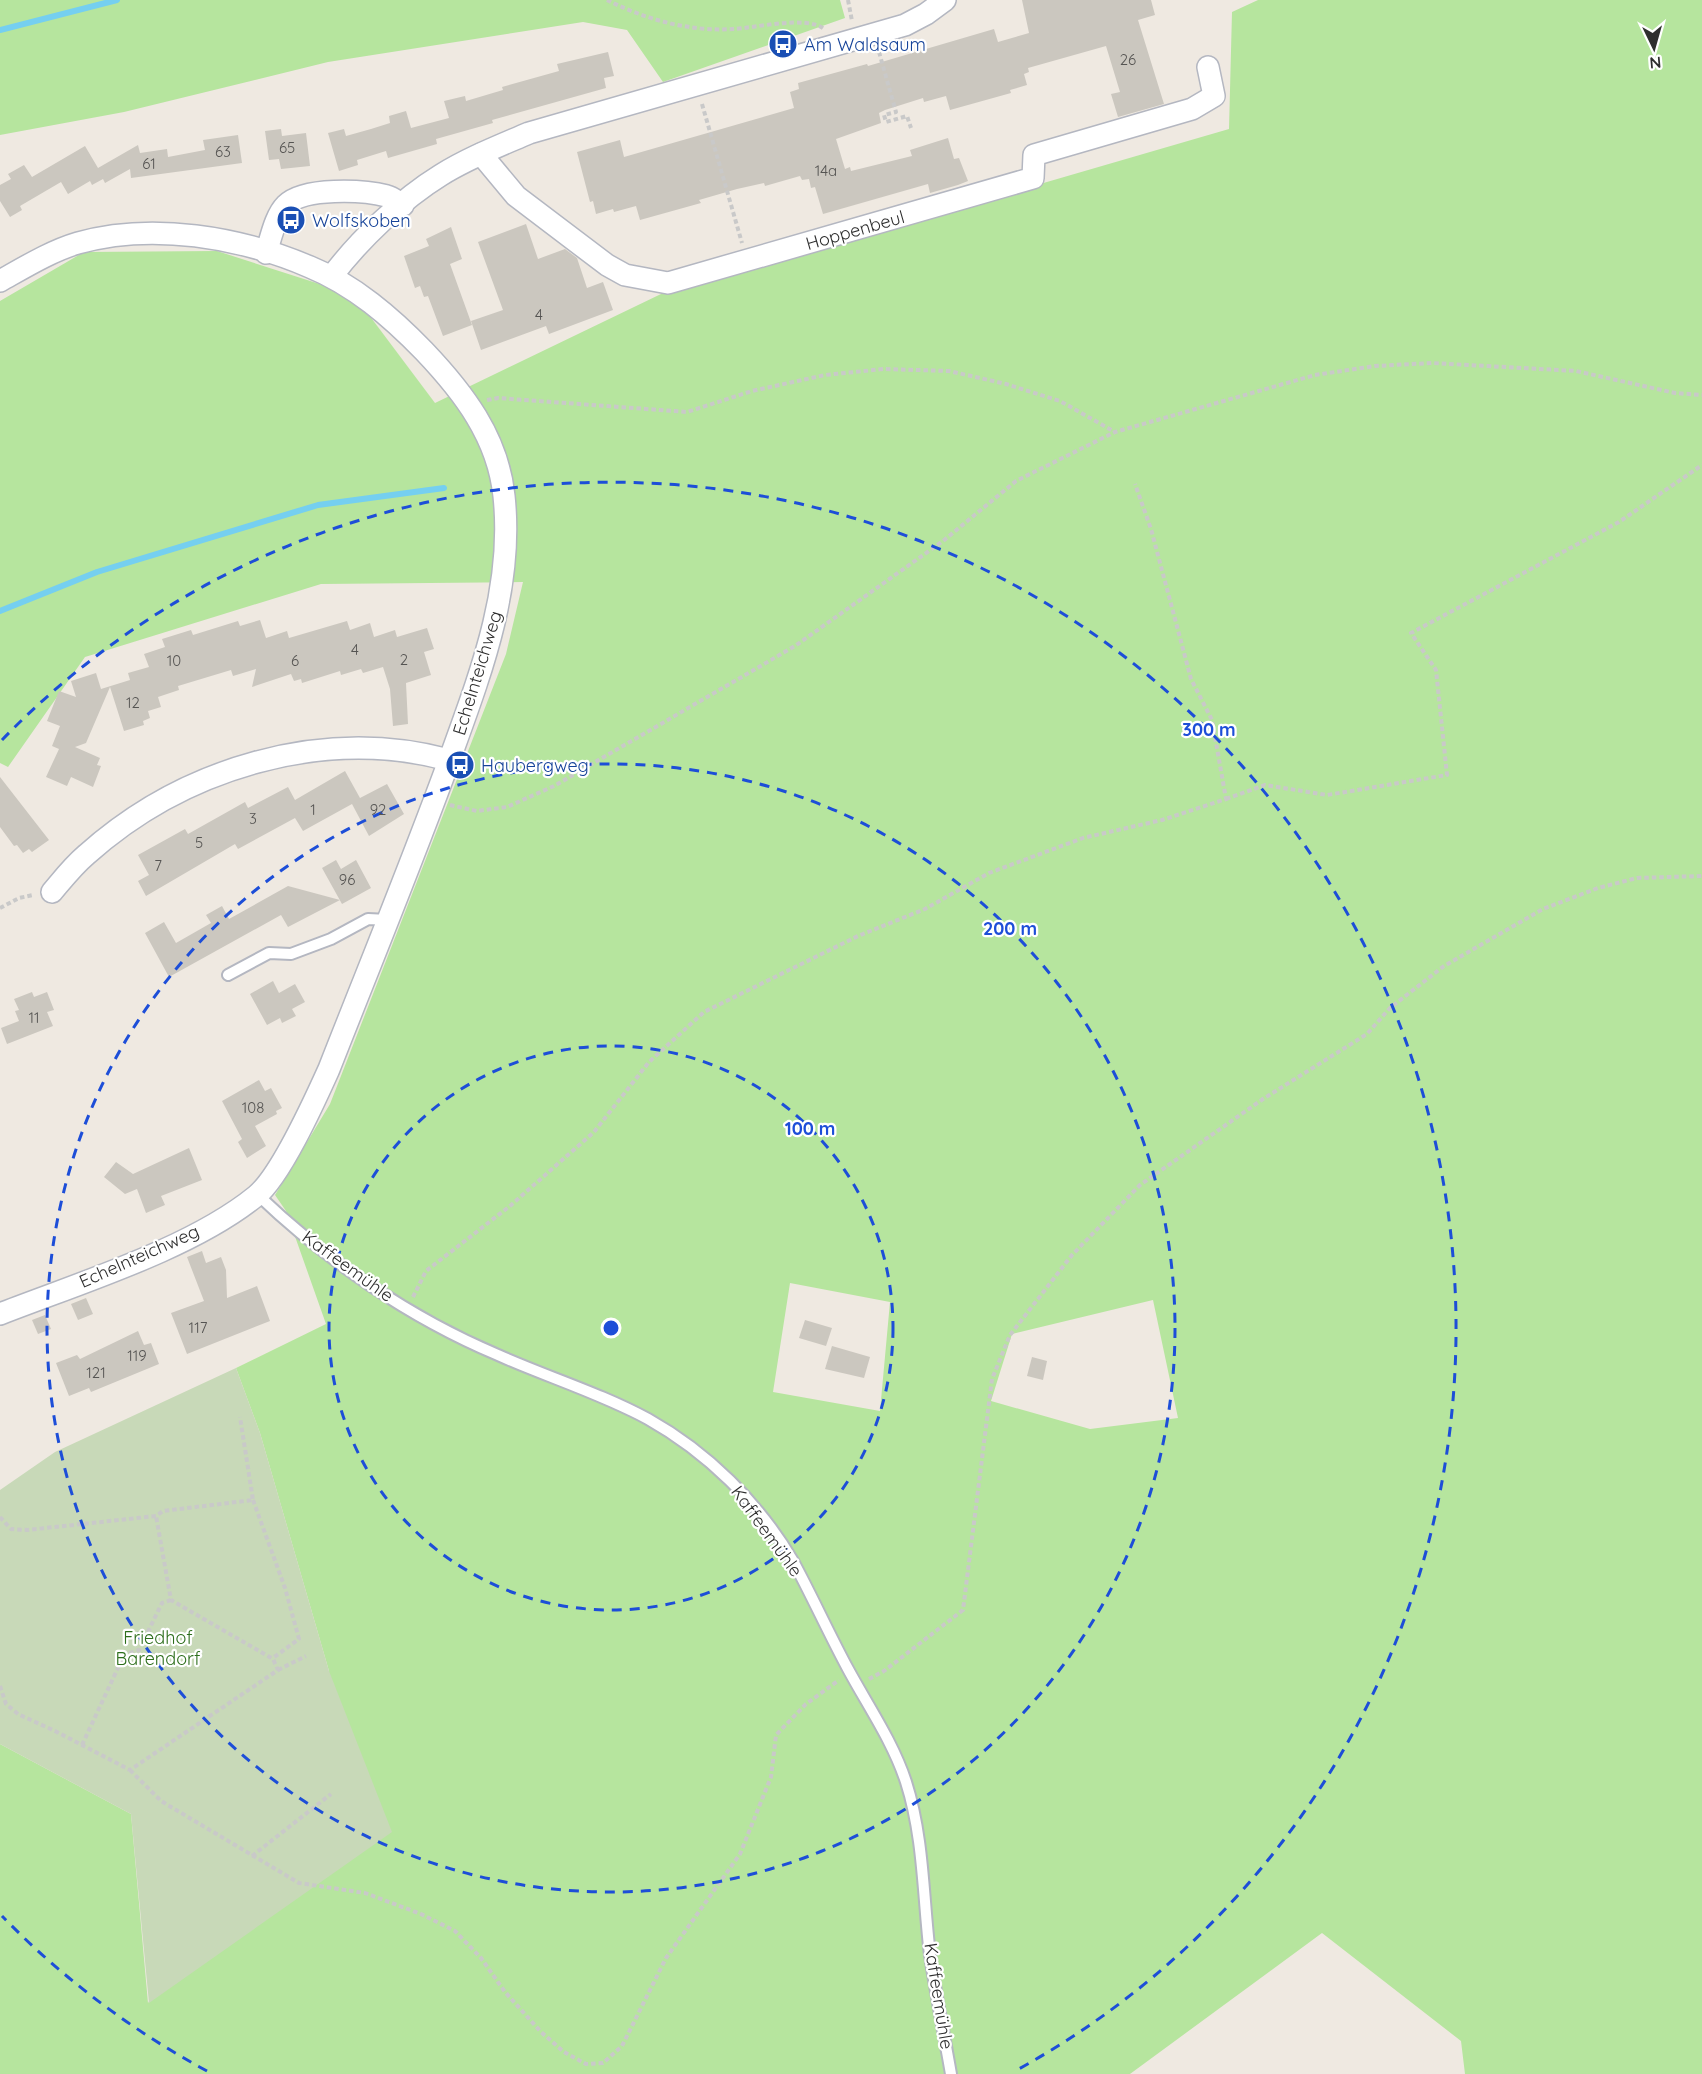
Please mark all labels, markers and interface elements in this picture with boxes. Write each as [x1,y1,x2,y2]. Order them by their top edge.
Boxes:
north arrow [1624,18,1684,78]
bus stop icon: Am Waldsaum [767,28,799,60]
place label: Am Waldsaum [804,33,926,56]
house number: 26 [1120,50,1136,69]
text: N [1649,52,1662,73]
house number: 65 [279,138,295,157]
house number: 63 [215,142,231,161]
house number: 61 [142,154,156,173]
house number: 14a [815,161,837,180]
bus stop icon: Wolfskoben [275,204,307,236]
street label: Hoppenbeul [803,205,907,255]
place label: Wolfskoben [312,209,411,232]
house number: 4 [535,305,543,324]
street label: Echelnteichweg [447,608,507,738]
house number: 4 [351,640,359,659]
house number: 2 [400,650,408,669]
house number: 10 [167,651,181,670]
house number: 6 [291,651,299,670]
house number: 12 [126,693,140,712]
text: 300 m [1182,718,1236,741]
bus stop icon: Haubergweg [444,749,476,781]
place label: Haubergweg [481,754,589,777]
house number: 1 [310,800,316,819]
house number: 92 [370,800,386,819]
house number: 3 [249,809,257,828]
house number: 5 [195,833,203,852]
house number: 7 [154,856,162,875]
house number: 96 [339,870,355,889]
text: 200 m [983,917,1037,940]
house number: 11 [28,1008,40,1027]
house number: 108 [242,1098,264,1117]
text: 100 m [785,1117,835,1140]
street label: Echelnteichweg [75,1219,203,1293]
street label: Kaffeemühle [298,1225,398,1307]
house number: 117 [189,1318,208,1337]
centre of rings [601,1318,621,1338]
house number: 119 [127,1346,147,1365]
house number: 121 [86,1363,106,1382]
street label: Kaffeemühle [726,1481,808,1581]
park label: Friedhof Barendorf [116,1626,201,1670]
street label: Kaffeemühle [919,1941,959,2051]

